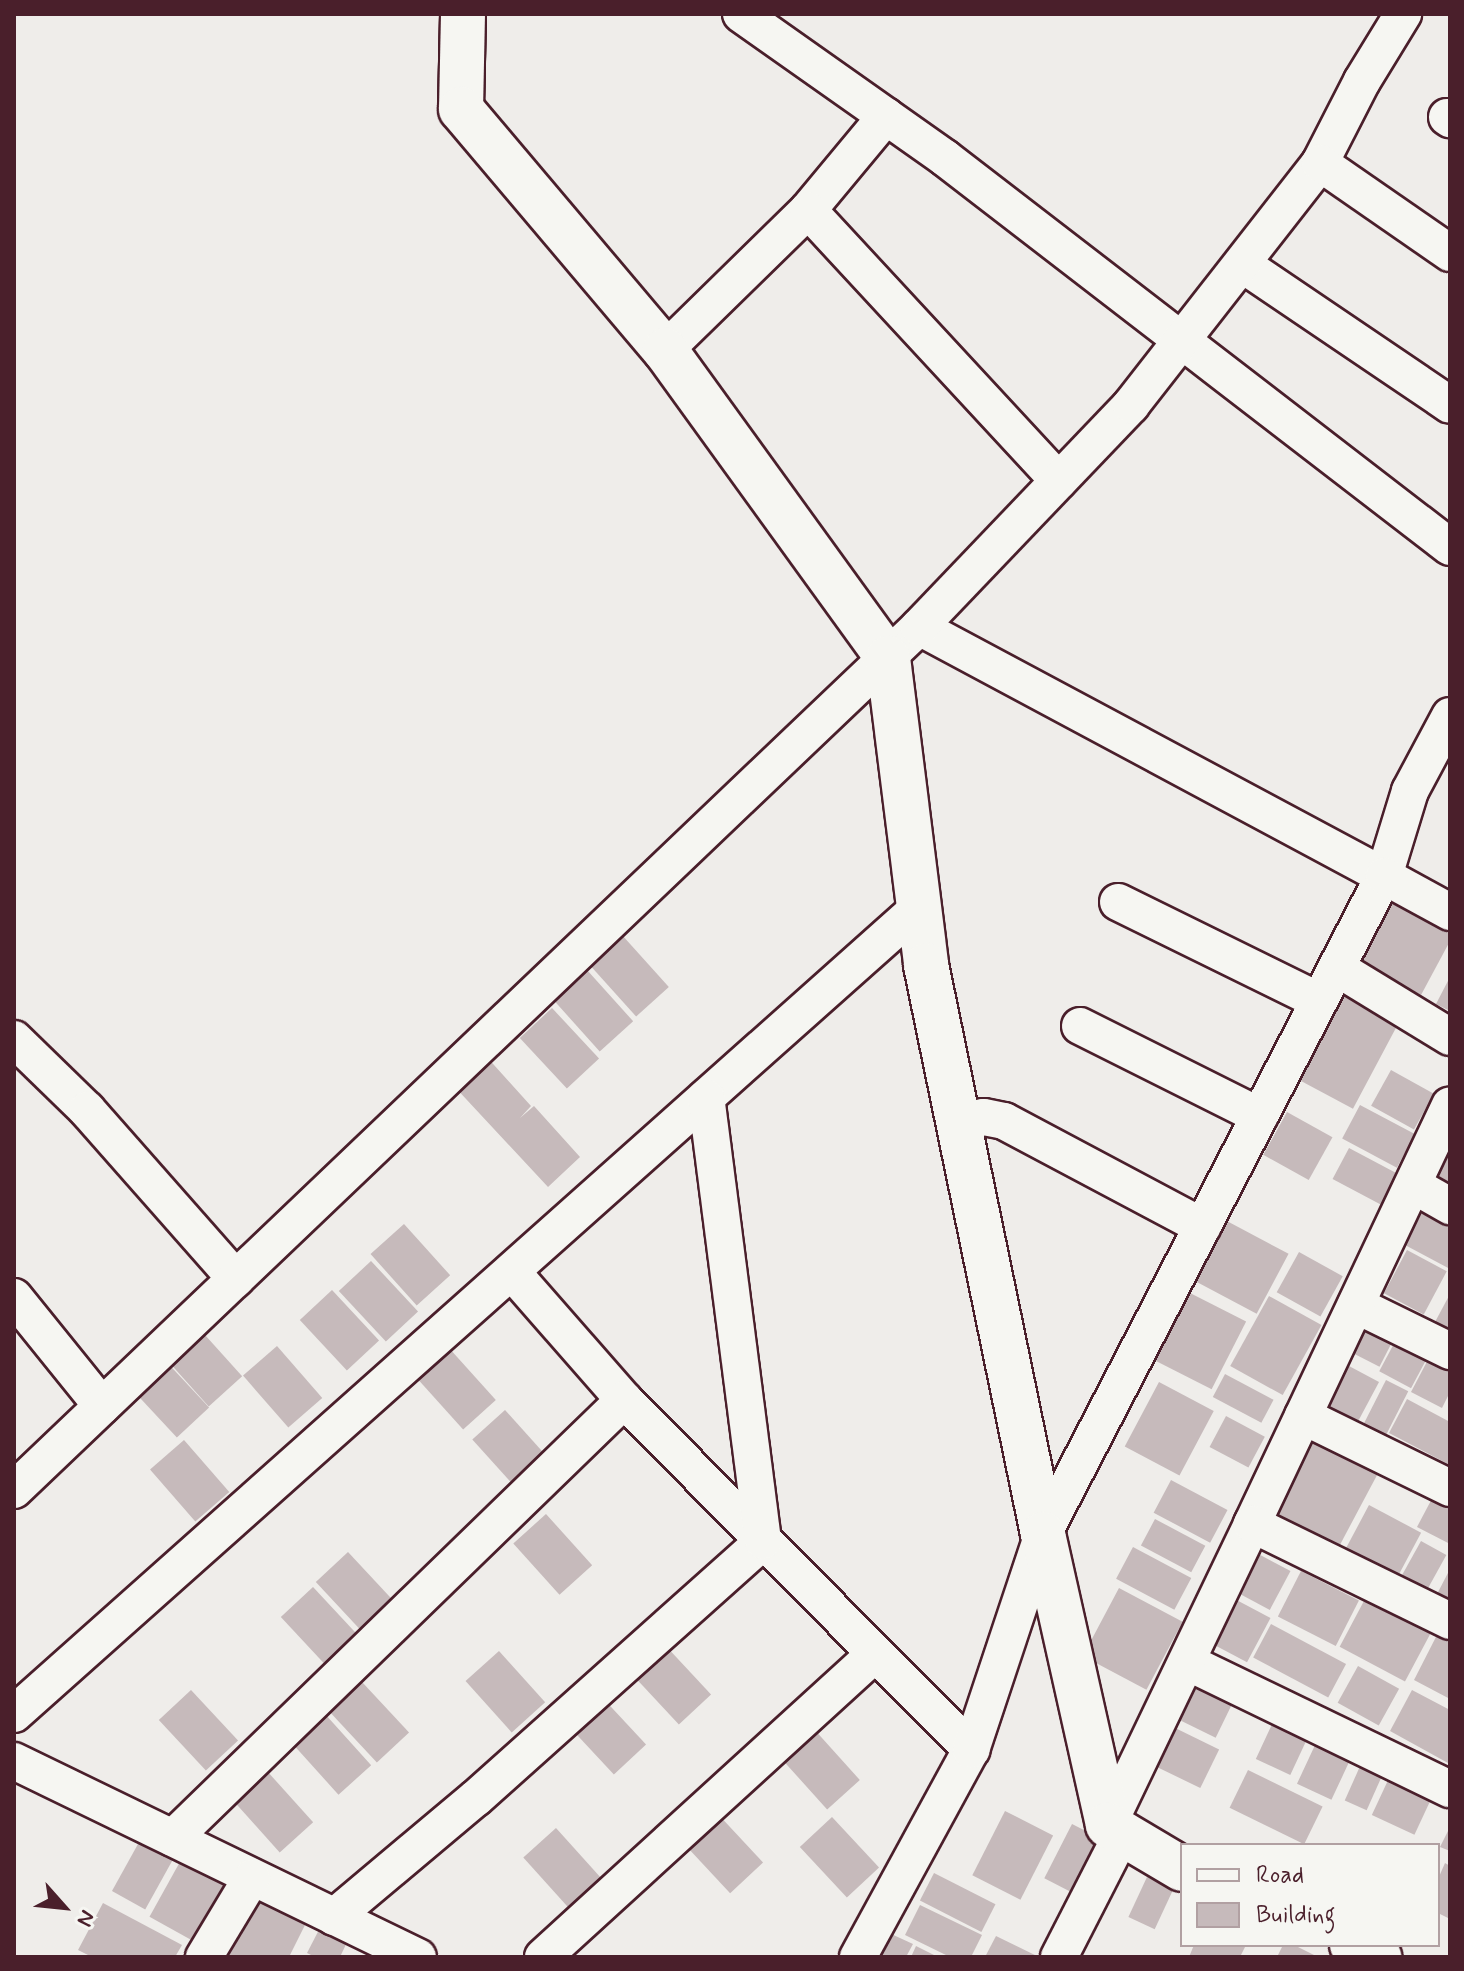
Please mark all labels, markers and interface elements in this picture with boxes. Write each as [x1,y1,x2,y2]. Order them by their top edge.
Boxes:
legend [1180,1843,1440,1947]
text: Road [1256,1860,1304,1891]
north arrow [24,1867,104,1947]
text: Building [1256,1900,1336,1931]
text: N [70,1905,101,1931]

